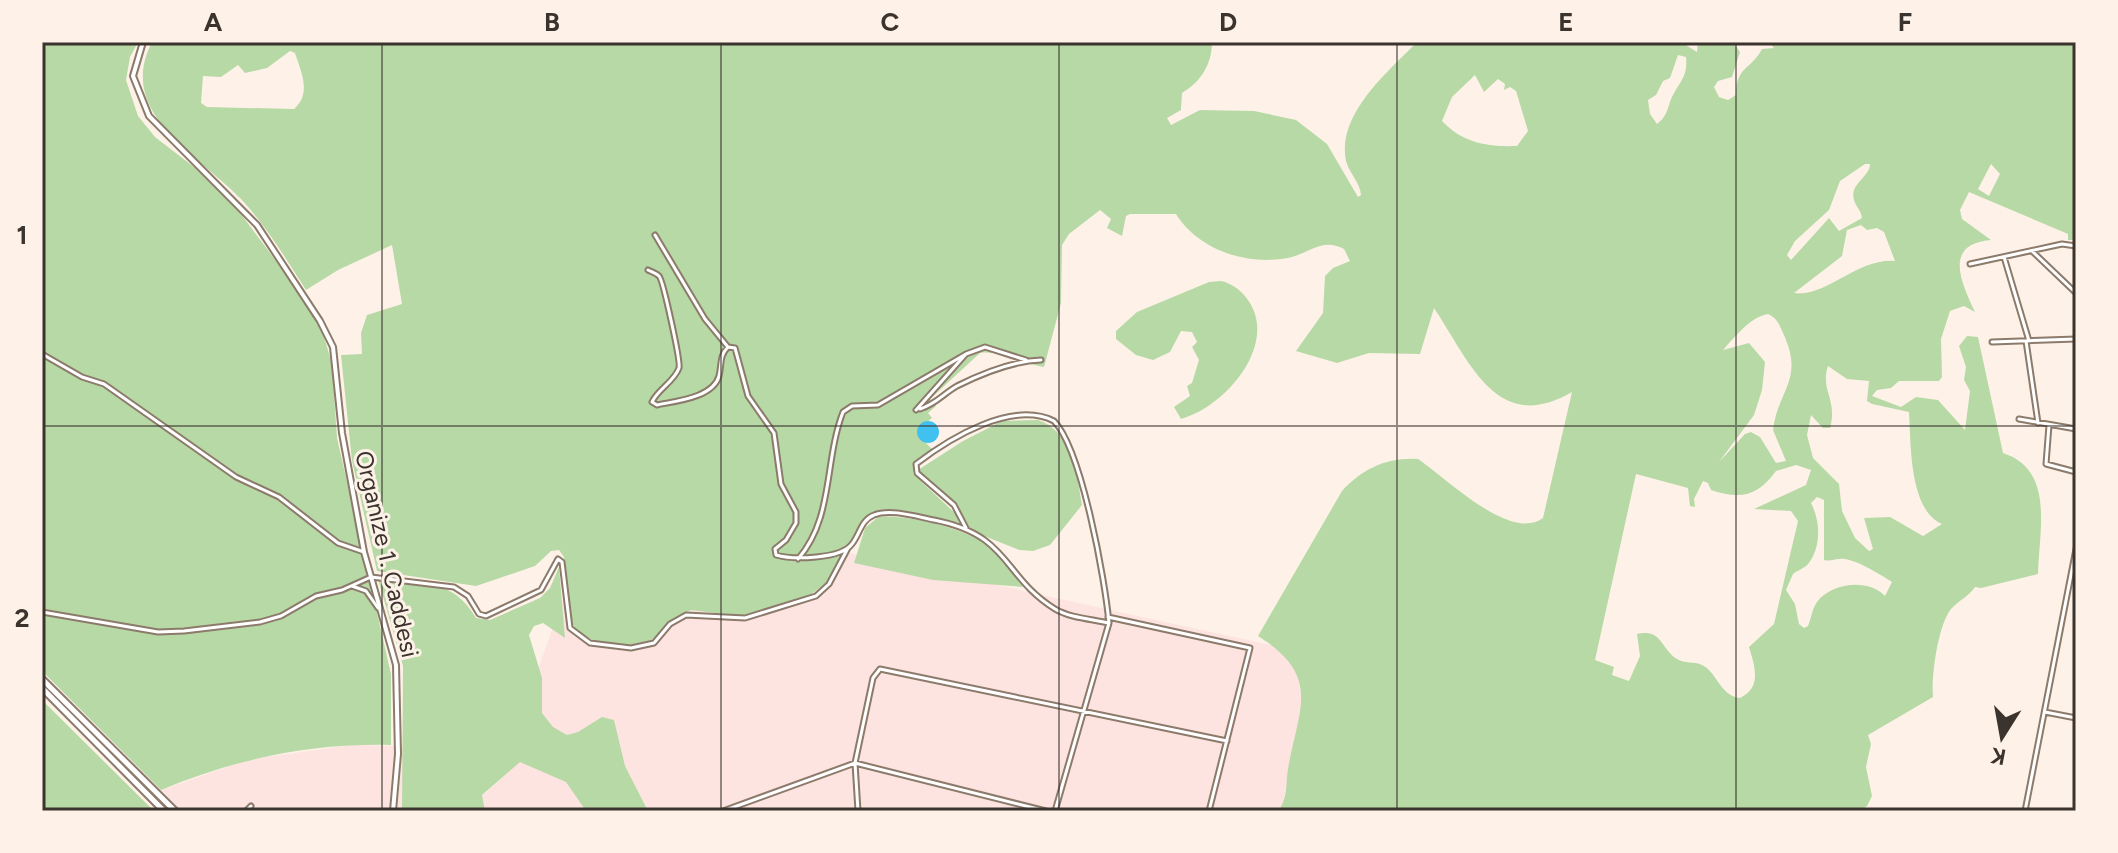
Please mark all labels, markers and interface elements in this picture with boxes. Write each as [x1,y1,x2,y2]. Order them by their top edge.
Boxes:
text: A [204,6,223,38]
text: B [544,6,560,38]
text: C [881,6,900,38]
text: D [1219,6,1237,38]
text: E [1558,6,1574,38]
text: F [1898,6,1912,38]
text: 1 [17,219,27,251]
street label: Organize 1. Caddesi [349,448,425,660]
text: 2 [14,602,30,634]
north arrow [1962,697,2042,777]
text: K [1988,741,2008,771]

